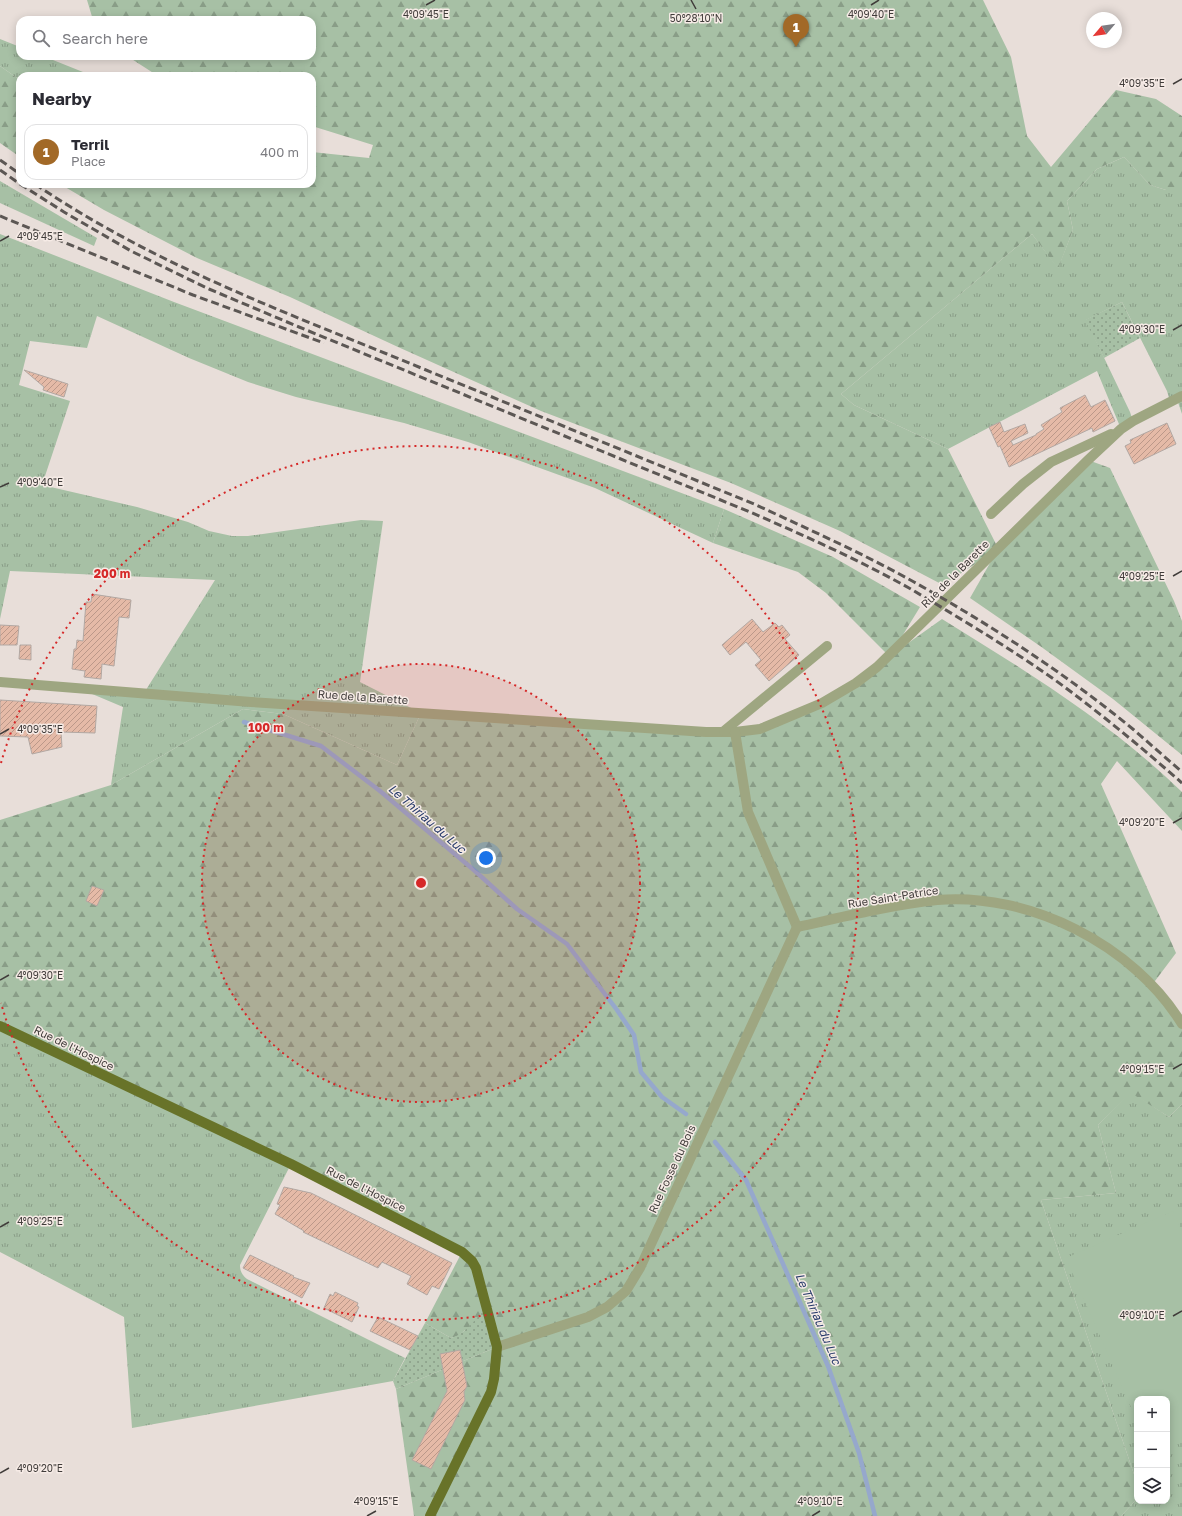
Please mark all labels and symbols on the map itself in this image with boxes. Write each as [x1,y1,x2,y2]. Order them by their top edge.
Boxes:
text: 4°09'45"E [403,8,449,20]
text: 4°09'40"E [848,8,894,20]
text: 50°28'10"N [670,12,722,24]
north arrow [1086,12,1122,48]
pin: 1 [783,14,809,47]
text: 4°09'35"E [1119,77,1165,89]
text: 4°09'45"E [17,230,63,242]
text: 4°09'30"E [1119,323,1165,335]
text: 4°09'40"E [17,476,63,488]
street label: Rue de la Barette [918,537,991,610]
text: 200 m [94,566,130,581]
text: 4°09'25"E [1119,570,1165,582]
street label: Rue de la Barette [317,687,409,706]
text: 100 m [248,720,284,735]
text: 4°09'35"E [17,723,63,735]
water label: Le Thiriau du Luc [386,781,470,857]
text: 4°09'20"E [1119,816,1165,828]
your location [476,848,496,868]
centre of rings [414,876,428,890]
street label: Rue Saint-Patrice [847,883,939,910]
text: 4°09'30"E [17,969,63,981]
street label: Rue de l'Hospice [32,1023,116,1073]
text: 4°09'15"E [1120,1063,1164,1075]
street label: Rue Fosse du Bois [645,1122,698,1215]
street label: Rue de l'Hospice [324,1163,408,1214]
text: 4°09'25"E [17,1215,63,1227]
water label: Le Thiriau du Luc [792,1271,845,1368]
text: 4°09'10"E [1120,1309,1165,1321]
text: 4°09'20"E [17,1462,63,1474]
text: 4°09'15"E [354,1495,398,1507]
text: 4°09'10"E [798,1495,843,1507]

